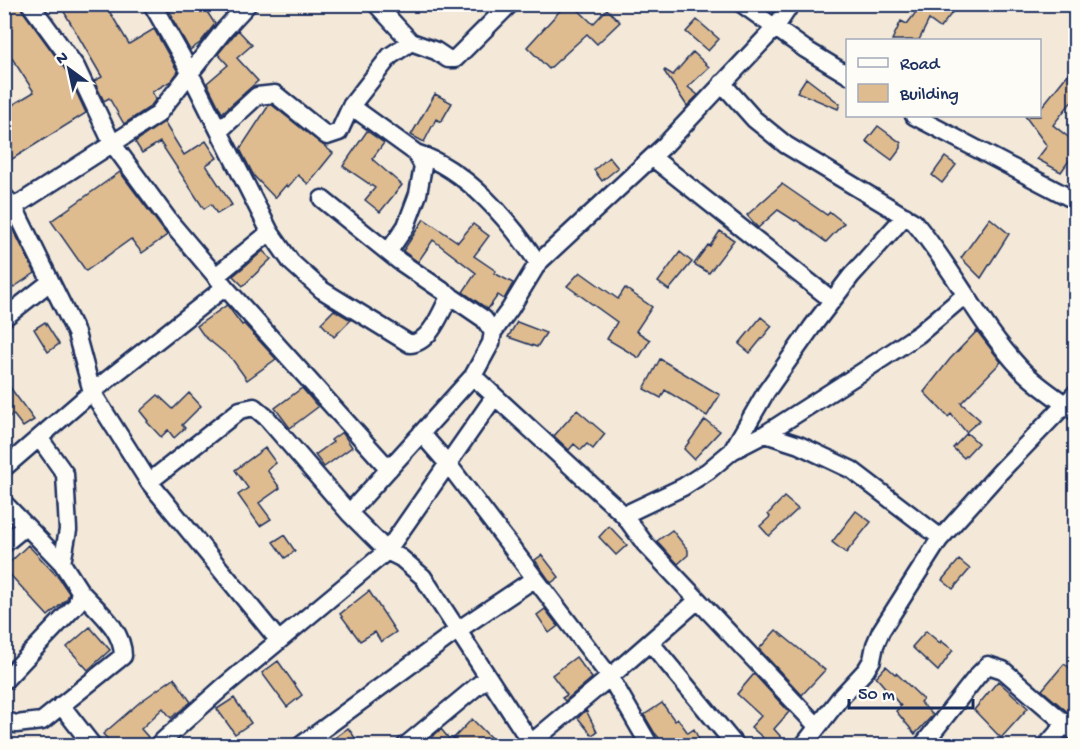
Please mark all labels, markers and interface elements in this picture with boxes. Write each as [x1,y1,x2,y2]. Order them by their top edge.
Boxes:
north arrow [39,39,99,99]
legend [846,39,1041,117]
text: N [53,48,73,70]
text: Road [900,55,941,76]
text: Building [899,85,959,106]
scale bar [849,672,974,710]
text: 50 m [858,685,895,706]

